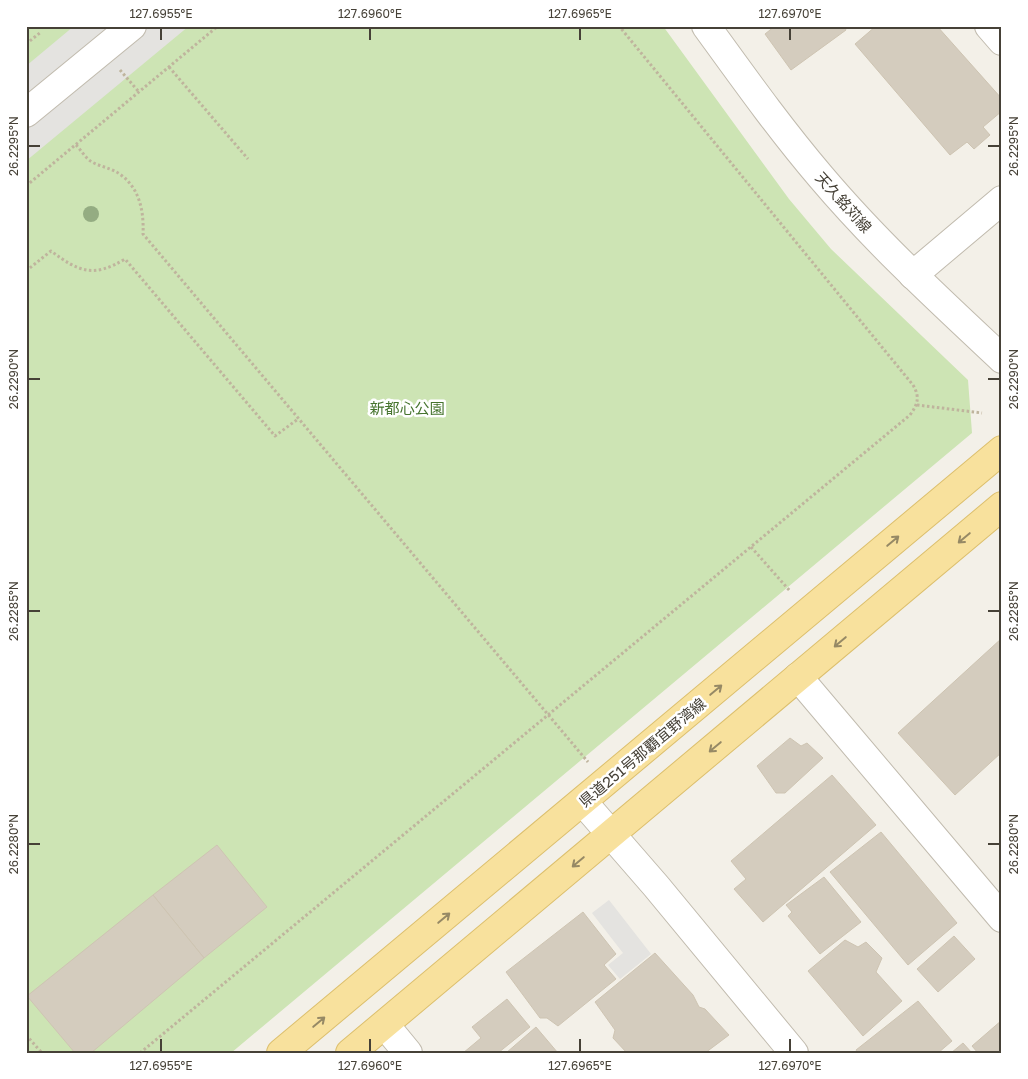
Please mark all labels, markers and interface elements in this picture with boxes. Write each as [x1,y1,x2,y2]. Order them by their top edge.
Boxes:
text: 127.6955°E [129,6,193,21]
text: 127.6960°E [338,6,402,21]
text: 127.6965°E [548,6,612,21]
text: 127.6970°E [758,6,822,21]
text: 26.2295°N [6,116,21,176]
text: 26.2295°N [1006,116,1021,176]
street label: 天久銘苅線 [812,168,876,236]
text: 26.2290°N [6,349,21,409]
text: 26.2290°N [1006,349,1021,409]
park label: 新都心公園 [369,399,445,417]
one-way arrow [958,532,971,543]
one-way arrow [886,536,899,547]
text: 26.2285°N [6,581,21,641]
text: 26.2285°N [1006,581,1021,641]
one-way arrow [834,636,847,647]
one-way arrow [709,685,722,696]
street label: 県道251号那覇宜野湾線 [575,694,709,810]
one-way arrow [709,741,722,752]
text: 26.2280°N [6,814,21,874]
text: 26.2280°N [1006,814,1021,874]
one-way arrow [571,857,584,868]
one-way arrow [437,912,450,923]
one-way arrow [312,1016,325,1027]
text: 127.6955°E [129,1058,193,1073]
text: 127.6960°E [338,1058,402,1073]
text: 127.6965°E [548,1058,612,1073]
text: 127.6970°E [758,1058,822,1073]

